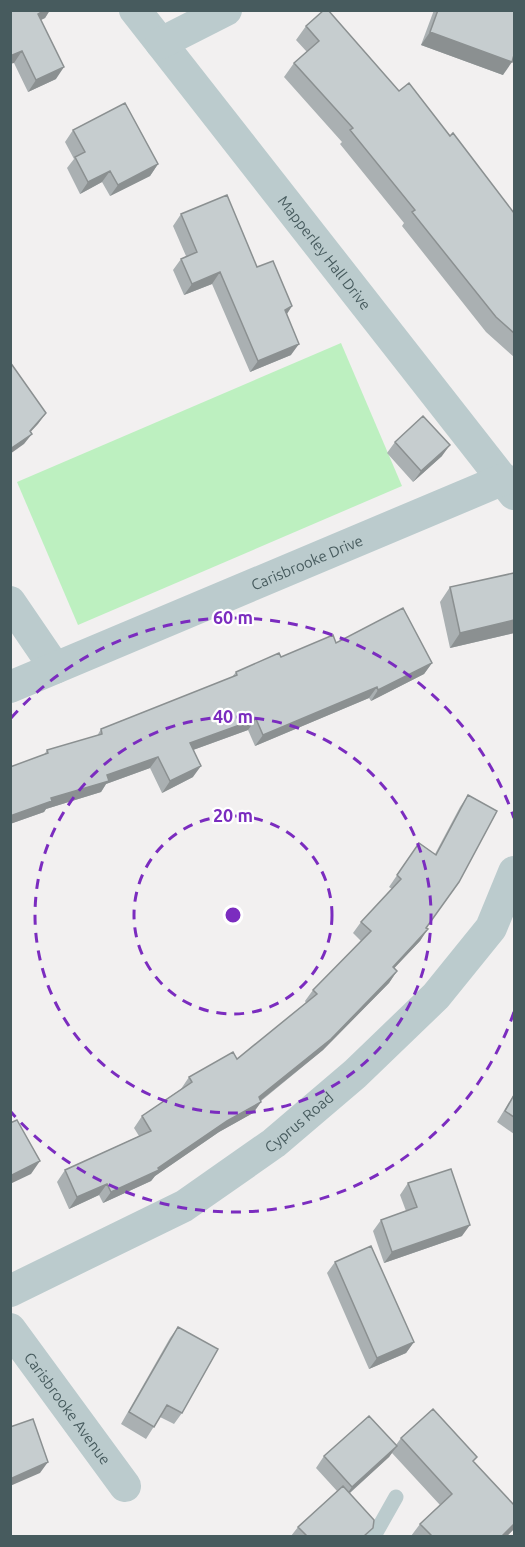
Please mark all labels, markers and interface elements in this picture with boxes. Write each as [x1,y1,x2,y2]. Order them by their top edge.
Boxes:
street label: Mapperley Hall Drive [275,192,375,313]
street label: Carisbrooke Drive [248,531,365,593]
text: 60 m [213,607,253,627]
text: 40 m [213,706,253,726]
text: 20 m [213,805,253,825]
centre of rings [223,905,243,925]
street label: Cyprus Road [261,1088,336,1155]
street label: Carisbrooke Avenue [21,1349,114,1467]

